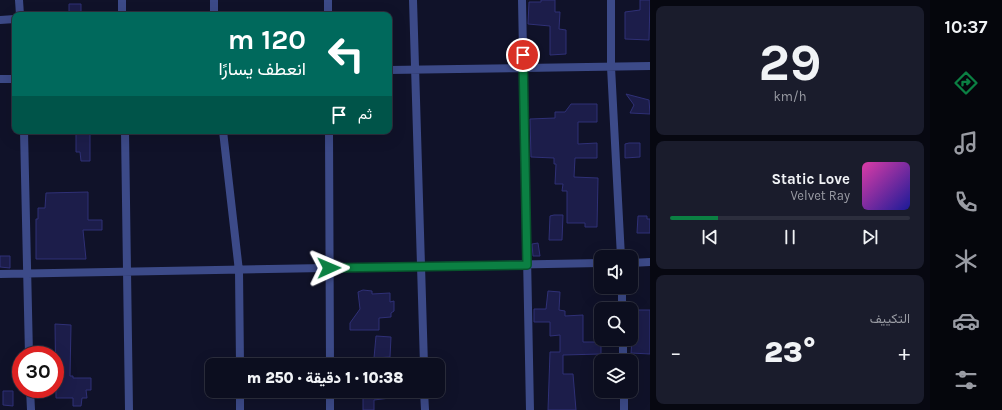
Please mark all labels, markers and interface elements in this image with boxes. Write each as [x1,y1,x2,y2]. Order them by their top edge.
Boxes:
text: 10:37 [945,16,987,38]
text: 120 m [228,23,306,56]
icon: left [320,28,372,80]
text: 29 [758,32,822,93]
pin [506,38,540,72]
icon: arrive [512,44,534,66]
text: انعطف يسارًا [219,58,306,80]
icon: directions [952,69,980,97]
text: km/h [774,89,806,104]
icon: arrive [328,104,350,126]
text: ثم [358,105,372,123]
icon: music [952,129,980,157]
text: Static Love [772,170,850,188]
text: Velvet Ray [790,188,850,203]
icon: phone [952,188,980,216]
icon: previous [699,226,721,248]
icon: pause [779,226,801,248]
icon: next [859,226,881,248]
position arrow [308,247,350,289]
icon: climate [952,247,980,275]
map controls [594,250,638,398]
button: sound [594,250,638,294]
button: search [594,302,638,346]
icon: car [952,307,980,335]
text: التكييف [870,311,910,326]
text: 23° [764,334,816,370]
text: − [670,340,682,366]
text: + [898,340,910,366]
speed limit sign: 30 [12,346,64,398]
button: layers [594,354,638,398]
icon: filters [952,366,980,394]
text: 10:38 · 1 دقيقة · 250 m [247,369,403,387]

